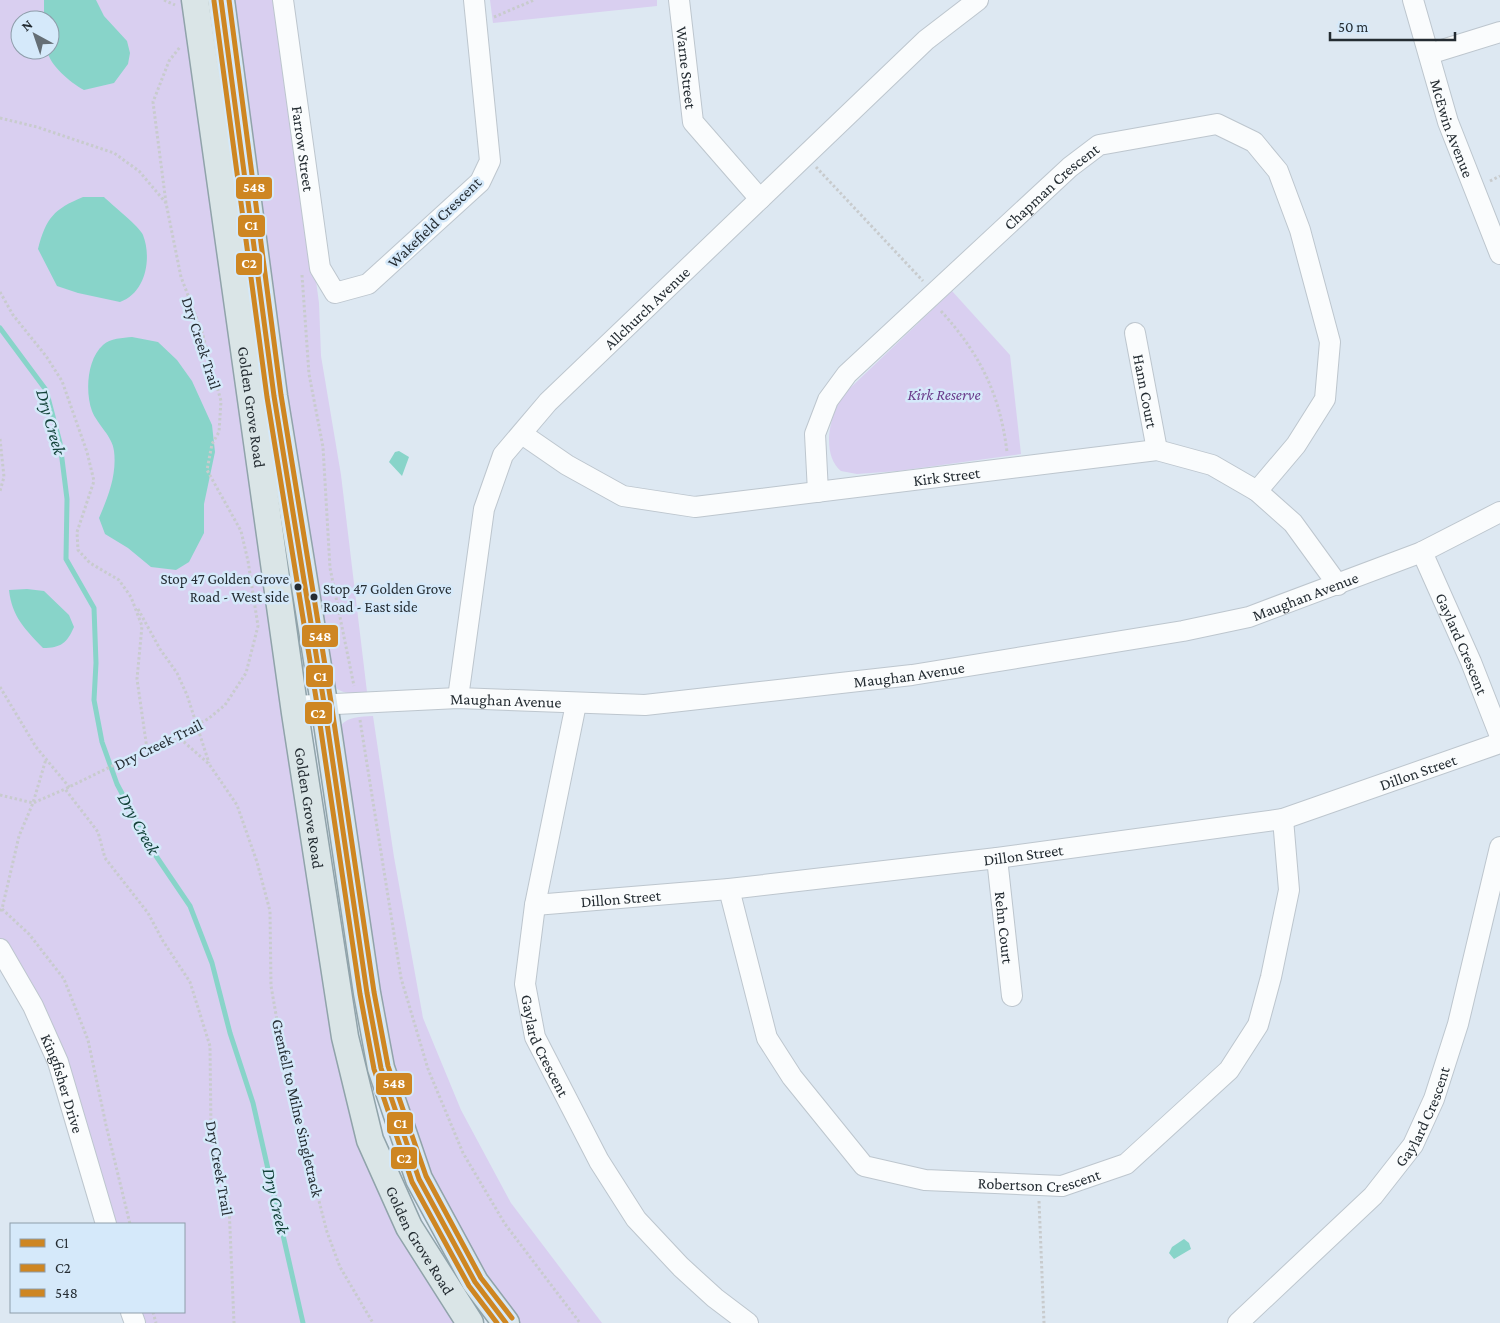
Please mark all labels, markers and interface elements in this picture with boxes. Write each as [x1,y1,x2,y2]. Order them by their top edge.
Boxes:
north arrow [10,10,60,60]
scale bar [1330,10,1455,42]
text: N [18,16,36,34]
text: 50 m [1338,19,1368,35]
street label: Warne Street [673,25,700,111]
street label: McEwin Avenue [1427,77,1477,180]
street label: Farrow Street [289,105,317,193]
street label: Chapman Crescent [1000,140,1103,233]
street label: Wakefield Crescent [384,173,485,271]
line badge: 548 [235,176,273,200]
text: 548 [243,179,265,195]
line badge: C1 [237,214,266,238]
text: C1 [244,217,258,233]
line badge: C2 [235,252,263,276]
text: C2 [241,255,257,271]
street label: Allchurch Avenue [601,263,693,353]
street label: Dry Creek Trail [178,295,224,392]
street label: Golden Grove Road [235,345,269,469]
street label: Hann Court [1130,353,1161,430]
park label: Kirk Reserve [907,386,981,403]
water label: Dry Creek [32,387,70,458]
street label: Kirk Street [912,464,982,489]
street label: Maughan Avenue [1250,569,1361,624]
place label: Stop 47 Golden Grove Road - West side [160,571,289,605]
place label: Stop 47 Golden Grove Road - East side [323,581,452,615]
marker: Stop 47 Golden Grove Road - West side [293,582,303,592]
street label: Gaylard Crescent [1432,590,1491,698]
marker: Stop 47 Golden Grove Road - East side [309,592,319,602]
line badge: 548 [301,624,339,648]
text: 548 [309,628,331,644]
street label: Maughan Avenue [853,659,966,691]
line badge: C1 [305,664,334,688]
text: C1 [313,668,327,684]
street label: Maughan Avenue [450,690,562,711]
line badge: C2 [304,701,333,725]
text: C2 [310,705,326,721]
street label: Dry Creek Trail [111,716,206,774]
street label: Golden Grove Road [291,746,327,870]
street label: Dillon Street [1377,751,1459,794]
water label: Dry Creek [114,790,165,859]
street label: Dillon Street [983,841,1065,869]
street label: Dillon Street [580,887,662,910]
street label: Rehn Court [992,891,1017,965]
street label: Gaylard Crescent [518,993,573,1100]
street label: Grenfell to Milne Singletrack [268,1017,326,1199]
street label: Kingfisher Drive [38,1031,87,1135]
street label: Gaylard Crescent [1392,1064,1453,1170]
line badge: 548 [375,1072,413,1096]
text: 548 [383,1075,405,1091]
line badge: C1 [386,1111,414,1135]
text: C1 [393,1115,407,1131]
street label: Dry Creek Trail [202,1119,236,1217]
line badge: C2 [390,1146,418,1170]
text: C2 [396,1150,412,1166]
street label: Robertson Crescent [977,1165,1103,1195]
water label: Dry Creek [259,1166,294,1237]
street label: Golden Grove Road [383,1183,458,1298]
legend [10,1223,185,1313]
text: C1 [55,1235,69,1251]
text: C2 [55,1260,71,1276]
text: 548 [55,1285,78,1301]

